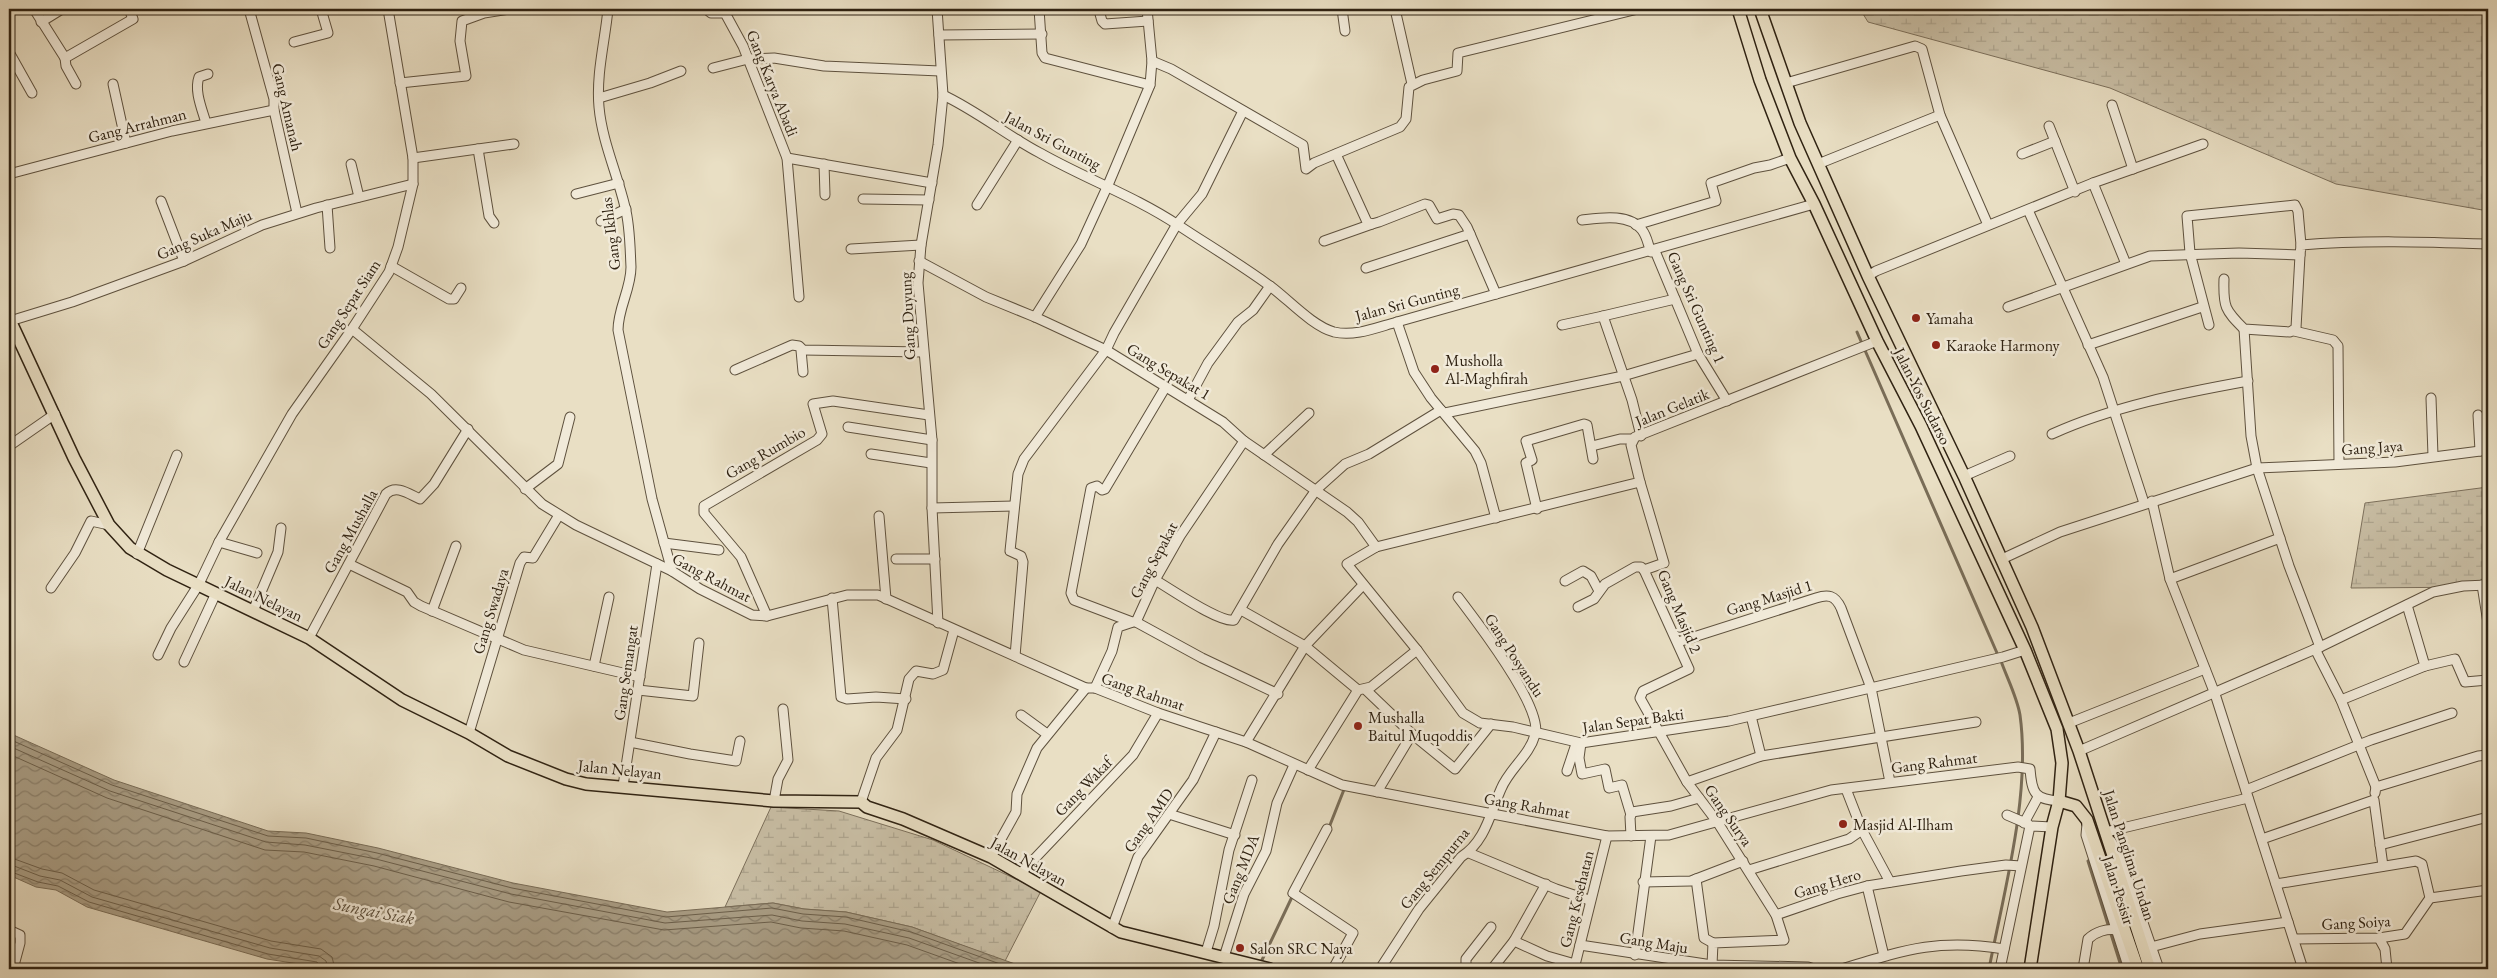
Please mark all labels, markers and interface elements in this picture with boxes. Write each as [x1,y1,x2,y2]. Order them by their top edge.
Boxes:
street label: Gang Karya Abadi [742,27,803,140]
street label: Gang Amanah [267,61,308,153]
street label: Gang Arrahman [86,103,189,148]
street label: Jalan Sri Gunting [999,105,1106,175]
street label: Gang Ikhlas [596,196,625,272]
street label: Gang Suka Maju [153,204,256,265]
street label: Gang Sri Gunting 1 [1662,248,1731,366]
street label: Gang Sepat Siam [312,255,386,353]
street label: Gang Duyung [895,270,920,360]
street label: Jalan Sri Gunting [1351,278,1462,327]
place label: Yamaha [1926,308,1974,329]
marker: Yamaha [1910,312,1922,324]
place label: Karaoke Harmony [1946,335,2060,356]
street label: Gang Sepakat 1 [1123,338,1215,405]
marker: Karaoke Harmony [1930,339,1942,351]
street label: Jalan Yos Sudarso [1888,342,1956,448]
place label: Musholla Al-Maghfirah [1444,350,1528,389]
marker: Musholla Al-Maghfirah [1429,363,1441,375]
street label: Jalan Gelatik [1630,383,1713,433]
street label: Gang Rumbio [721,421,809,484]
street label: Gang Jaya [2341,435,2404,460]
street label: Gang Mushalla [319,485,383,577]
street label: Gang Sepakat [1125,518,1182,602]
street label: Gang Rahmat [669,548,755,607]
street label: Gang Swadaya [467,565,514,657]
street label: Gang Masjid 2 [1653,566,1707,656]
street label: Jalan Nelayan [220,570,307,627]
street label: Gang Masjid 1 [1724,574,1815,621]
street label: Gang Posyandu [1480,609,1550,702]
street label: Gang Semangat [608,624,643,722]
street label: Gang Rahmat [1099,667,1187,715]
street label: Jalan Sepat Bakti [1579,703,1685,738]
place label: Mushalla Baitul Muqoddis [1368,707,1473,746]
marker: Mushalla Baitul Muqoddis [1352,720,1364,732]
street label: Gang Rahmat [1890,747,1978,778]
street label: Gang Wakaf [1050,751,1118,821]
street label: Jalan Nelayan [575,754,663,784]
street label: Gang Surya [1700,780,1758,851]
street label: Gang AMD [1119,784,1178,857]
street label: Jalan Panglima Undan [2098,785,2161,924]
street label: Gang Rahmat [1482,788,1571,823]
place label: Masjid Al-Ilham [1853,814,1954,835]
marker: Masjid Al-Ilham [1837,818,1849,830]
street label: Gang Sempurna [1395,822,1474,914]
street label: Gang MDA [1217,830,1264,907]
street label: Jalan Nelayan [985,831,1071,891]
street label: Gang Kesehatan [1554,848,1599,950]
street label: Jalan Pesisir [2097,851,2140,928]
street label: Gang Hero [1791,863,1863,904]
water label: Sungai Siak [331,891,416,931]
street label: Gang Soiya [2321,910,2392,935]
street label: Gang Maju [1618,927,1690,958]
place label: Salon SRC Naya [1250,938,1353,959]
marker: Salon SRC Naya [1234,942,1246,954]

